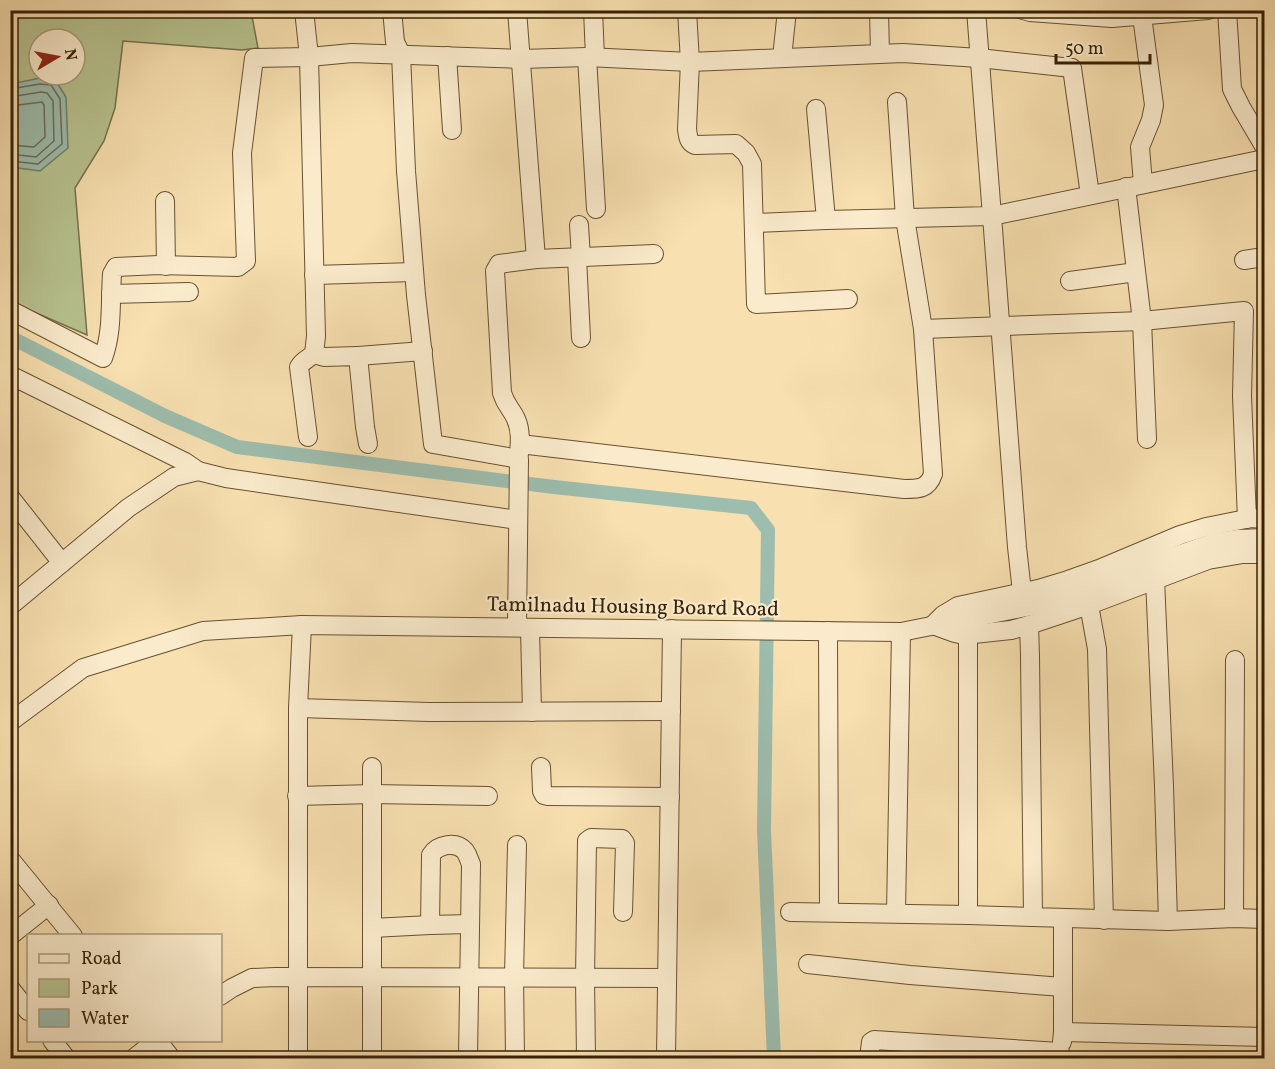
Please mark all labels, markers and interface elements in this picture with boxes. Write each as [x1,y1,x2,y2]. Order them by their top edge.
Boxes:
north arrow [27,27,87,87]
scale bar [1056,27,1150,65]
text: 50 m [1065,37,1104,62]
text: N [58,47,82,63]
street label: Tamilnadu Housing Board Road [487,590,779,625]
legend [27,934,222,1042]
text: Road [81,947,122,972]
text: Park [81,977,118,1002]
text: Water [81,1007,129,1032]

